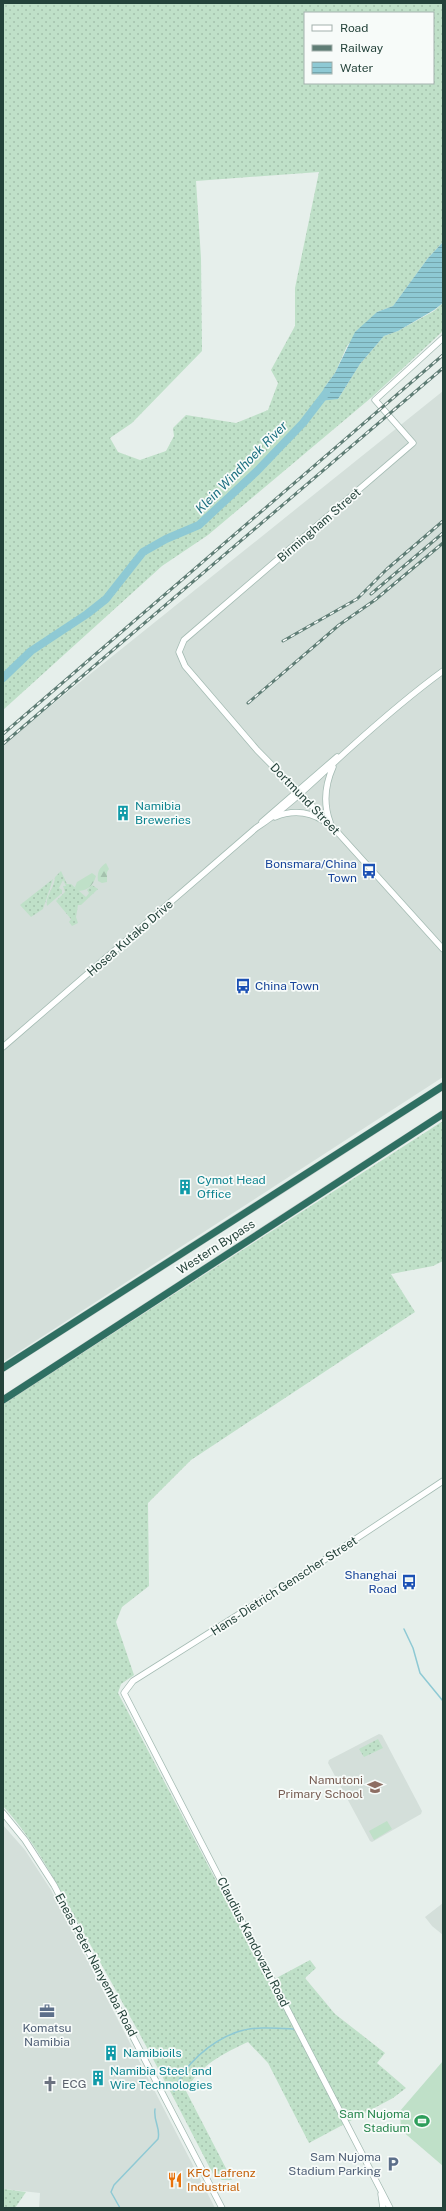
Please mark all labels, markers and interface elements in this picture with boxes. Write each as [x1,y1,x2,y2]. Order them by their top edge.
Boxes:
legend [304,12,434,84]
text: Road [340,21,368,35]
text: Railway [340,41,384,55]
text: Water [340,61,374,75]
water label: Klein Windhoek River [192,418,290,516]
street label: Birmingham Street [275,485,364,565]
street label: Dortmund Street [267,760,343,838]
place label: Namibia Breweries [135,799,191,827]
building icon: Namibia Breweries [114,804,132,822]
place label: Bonsmara/China Town [265,857,357,885]
bus stop icon: Bonsmara/China Town [360,862,378,880]
street label: Hosea Kutako Drive [84,897,176,979]
bus stop icon: China Town [234,977,252,995]
place label: China Town [255,979,319,993]
place label: Cymot Head Office [197,1173,266,1201]
building icon: Cymot Head Office [176,1178,194,1196]
street label: Western Bypass [175,1217,257,1277]
street label: Hans-Dietrich Genscher Street [208,1533,360,1639]
place label: Shanghai Road [345,1568,397,1596]
bus stop icon: Shanghai Road [400,1573,418,1591]
place label: Namutoni Primary School [278,1773,363,1801]
school or university icon: Namutoni Primary School [366,1778,384,1796]
street label: Claudius Kandovazu Road [214,1875,292,2009]
street label: Eneas Peter Nanyemba Road [52,1891,140,2039]
office icon: Komatsu Namibia [38,2002,56,2020]
place label: Komatsu Namibia [22,2021,72,2049]
building icon: Namibioils [102,2044,120,2062]
place label: Namibioils [123,2046,182,2060]
place label: Namibia Steel and Wire Technologies [110,2064,212,2092]
building icon: Namibia Steel and Wire Technologies [89,2069,107,2087]
church icon: ECG [41,2075,59,2093]
place label: ECG [62,2077,86,2091]
place label: Sam Nujoma Stadium [339,2107,410,2135]
sports icon: Sam Nujoma Stadium [413,2112,431,2130]
place label: Sam Nujoma Stadium Parking [288,2150,381,2178]
parking icon: Sam Nujoma Stadium Parking [384,2155,402,2173]
place label: KFC Lafrenz Industrial [187,2166,256,2194]
restaurant icon: KFC Lafrenz Industrial [166,2171,184,2189]

